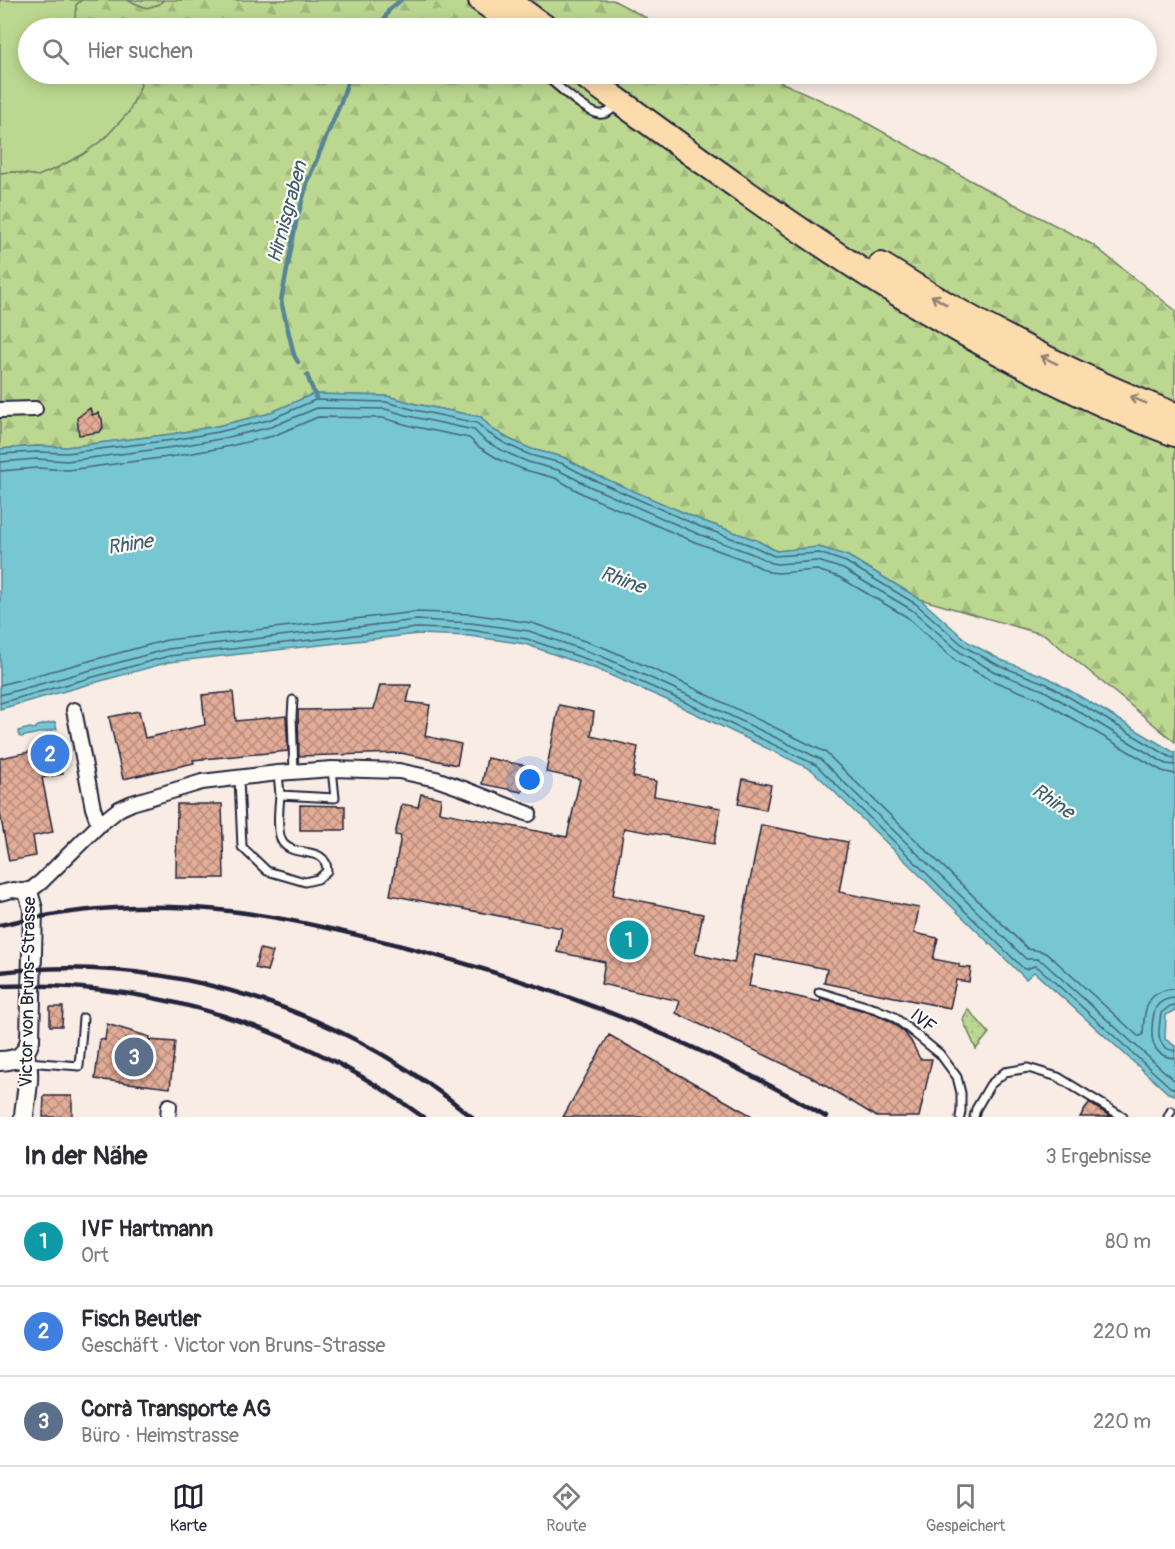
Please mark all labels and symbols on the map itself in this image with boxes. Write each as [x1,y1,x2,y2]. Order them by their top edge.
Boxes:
water label: Hirnisgraben [261,157,313,266]
one-way arrow [931,294,948,306]
one-way arrow [1041,354,1059,366]
one-way arrow [1130,394,1148,405]
water label: Rhine [105,528,157,560]
water label: Rhine [597,560,651,600]
pin: 2 [31,732,70,777]
your location [515,765,544,794]
water label: Rhine [1027,778,1081,825]
street label: Victor von Bruns-Strasse [15,896,41,1088]
pin: 1 [610,918,648,962]
street label: IVF [905,1004,941,1038]
pin: 3 [114,1034,154,1080]

